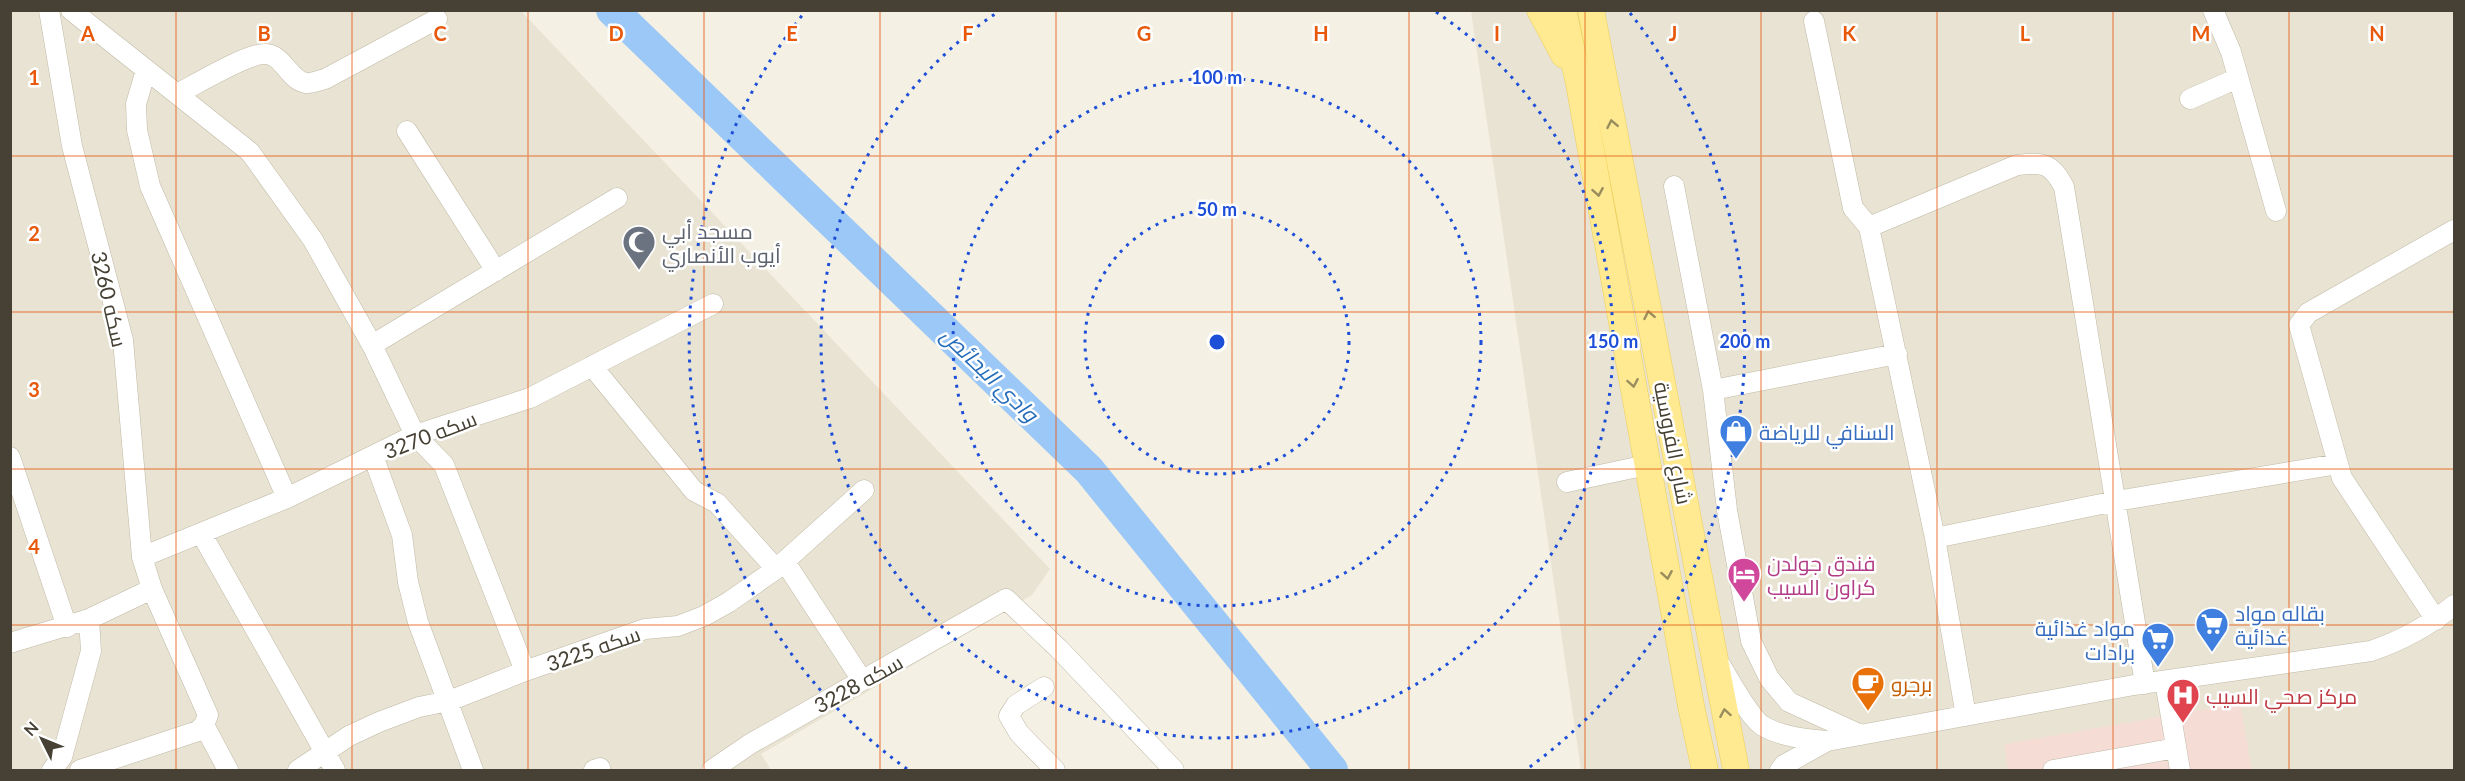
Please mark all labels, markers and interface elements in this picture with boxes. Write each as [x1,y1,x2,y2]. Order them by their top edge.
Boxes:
text: A [80,21,95,45]
text: B [257,21,271,45]
text: C [433,21,447,45]
text: D [608,21,624,45]
text: E [786,21,798,45]
text: F [962,21,974,45]
text: G [1137,21,1151,45]
text: H [1313,21,1329,45]
text: I [1494,21,1500,45]
text: J [1669,21,1677,45]
text: K [1842,21,1856,45]
text: L [2020,21,2031,45]
text: M [2192,21,2210,45]
text: N [2369,21,2385,45]
text: 1 [28,65,40,89]
text: 100 m [1192,66,1242,88]
one-way arrow [1606,119,1619,129]
one-way arrow [1591,186,1604,196]
text: 50 m [1197,198,1237,220]
place label: مسجد أبي أيوب الأنصاري [662,218,781,272]
text: 2 [28,221,40,245]
mosque icon: مسجد أبي أيوب الأنصاري [621,224,657,271]
street label: سكه 3260 [87,249,133,349]
one-way arrow [1643,311,1656,321]
water label: وادي البحائص [932,321,1046,432]
text: 150 m [1588,330,1638,352]
text: 200 m [1720,330,1770,352]
centre of rings [1207,332,1227,352]
text: 3 [28,377,40,401]
one-way arrow [1626,378,1639,388]
street label: شارع الفروسية [1647,380,1698,507]
street label: سكه 3270 [380,405,480,463]
shop icon: السنافي للرياضة [1718,413,1754,460]
place label: السنافي للرياضة [1759,419,1895,449]
text: 4 [28,534,40,558]
place label: فندق جولدن كراون السيب [1767,550,1876,601]
hotel icon: فندق جولدن كراون السيب [1726,556,1762,603]
one-way arrow [1660,570,1673,580]
place label: بقاله مواد غذائية [2235,600,2325,649]
supermarket icon: بقاله مواد غذائية [2194,606,2230,653]
place label: مواد غذائية برادات [2035,615,2135,665]
street label: سكه 3225 [543,620,643,676]
supermarket icon: مواد غذائية برادات [2140,621,2176,668]
street label: سكه 3228 [809,648,907,718]
cafe icon: برجرو [1850,665,1886,712]
place label: برجرو [1891,671,1932,697]
hospital icon: مركز صحي السيب [2165,677,2201,724]
place label: مركز صحي السيب [2206,683,2357,713]
one-way arrow [1719,708,1732,718]
north arrow [12,709,72,769]
text: N [20,717,42,739]

